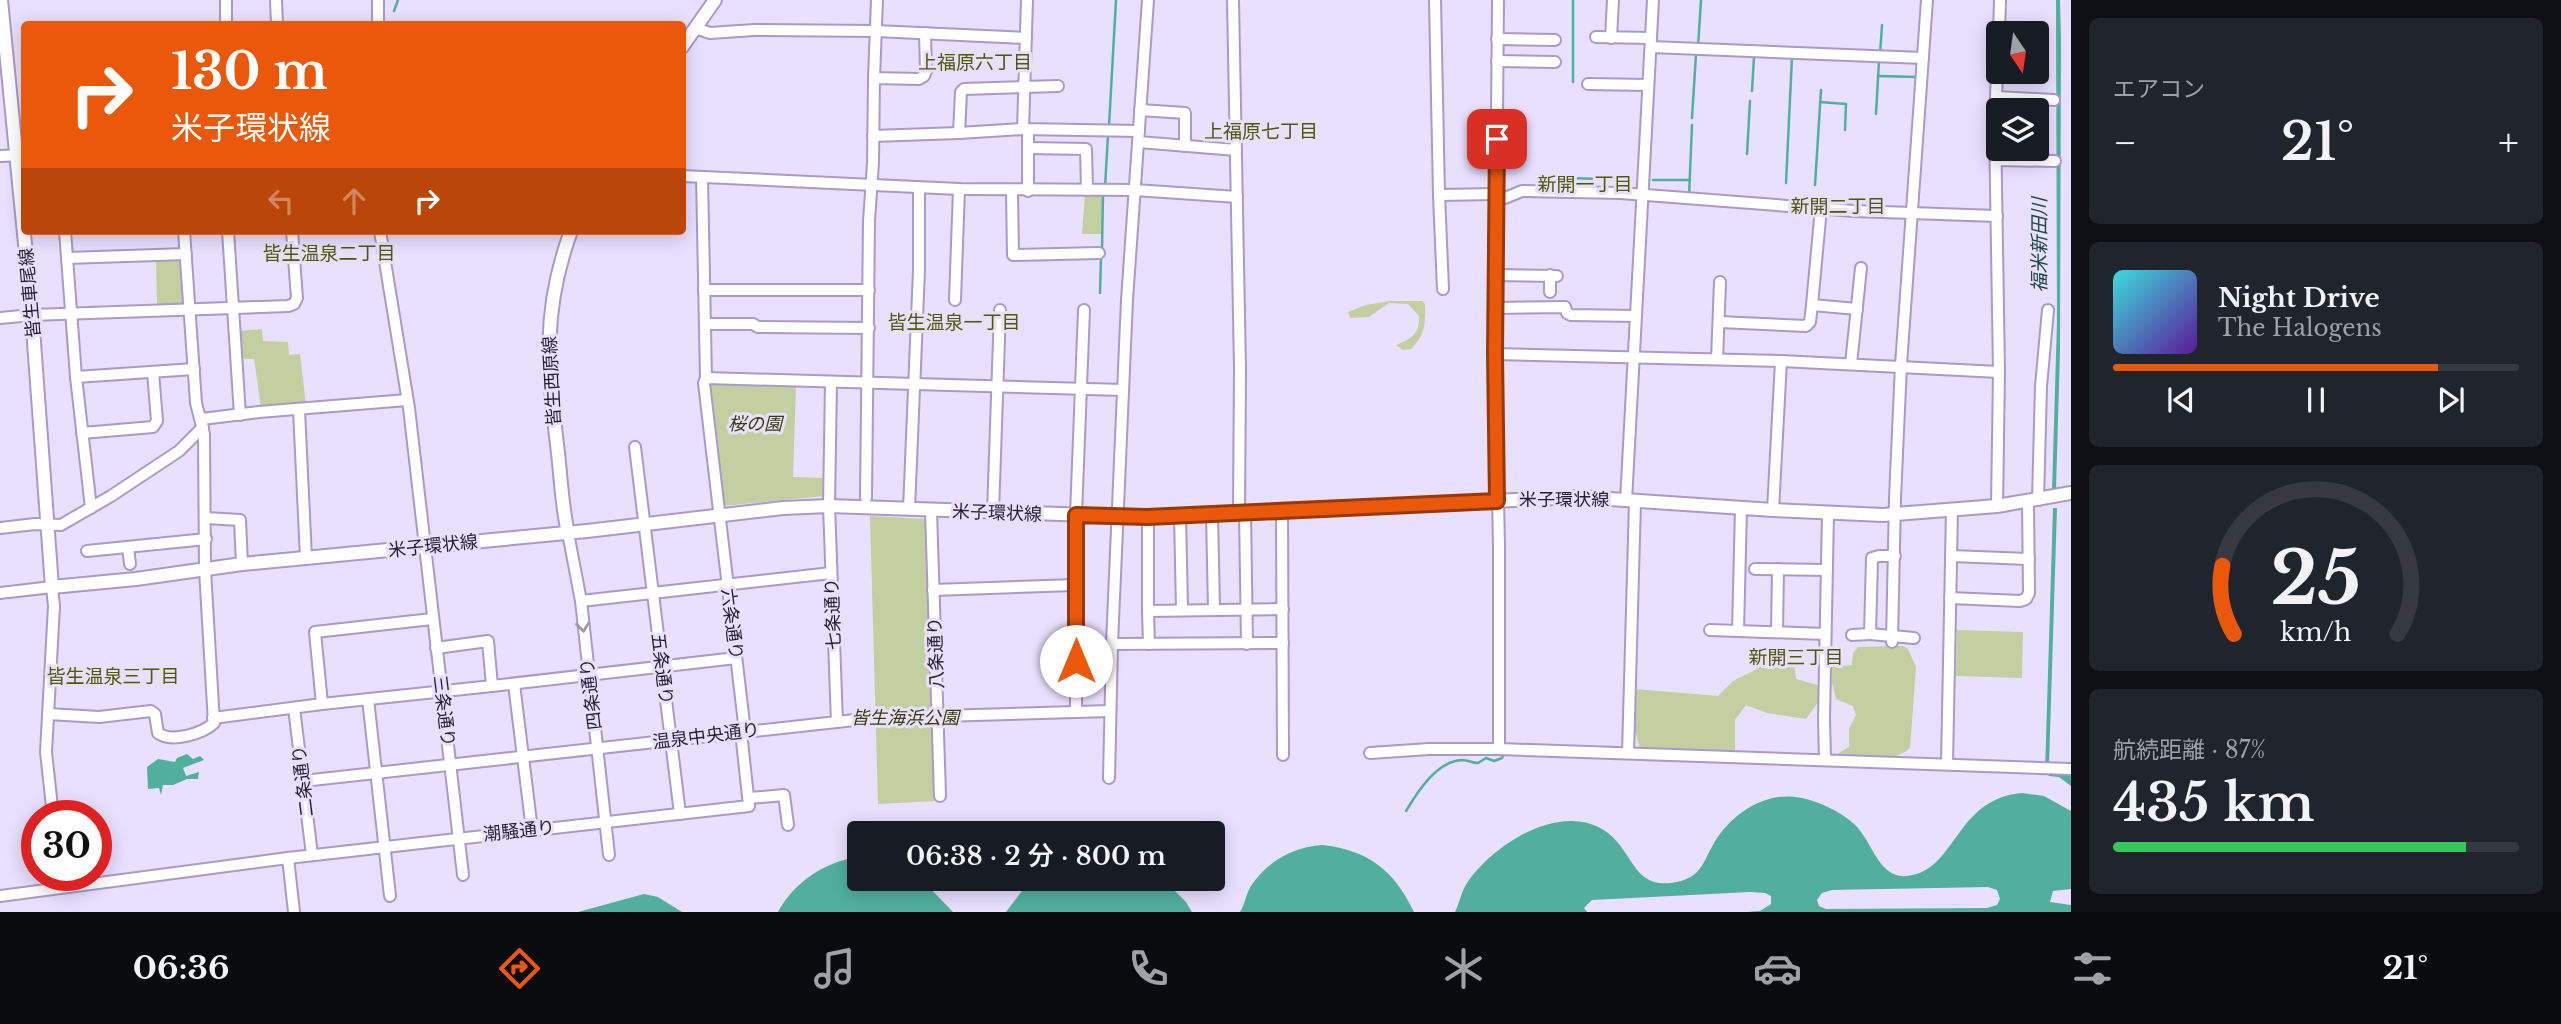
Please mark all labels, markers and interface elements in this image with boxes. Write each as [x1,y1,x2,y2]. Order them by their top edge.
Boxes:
north arrow [1986,21,2049,84]
map controls [1986,21,2049,161]
text: 130 m [171,41,328,102]
icon: right [56,49,147,140]
district label: 上福原六丁目 [918,51,1032,74]
text: エアコン [2113,75,2205,103]
button: layers [1986,98,2049,161]
text: 米子環状線 [171,108,331,148]
pin [1467,109,1527,169]
text: 21° [2281,110,2354,174]
text: − [2113,119,2137,166]
text: + [2498,119,2519,166]
district label: 上福原七丁目 [1204,120,1318,143]
icon: arrive [1478,120,1516,158]
district label: 新開一丁目 [1537,173,1633,196]
icon: left [262,182,300,220]
icon: ahead [335,182,373,220]
icon: right [408,182,446,220]
district label: 新開二丁目 [1790,195,1886,218]
water label: 福米新田川 [2028,196,2051,293]
district label: 皆生温泉二丁目 [262,242,396,265]
street label: 皆生車尾線 [15,247,45,339]
text: Night Drive [2218,282,2380,314]
district label: 皆生温泉一丁目 [887,311,1021,334]
text: The Halogens [2218,314,2382,342]
street label: 皆生西原線 [539,335,565,427]
icon: previous [2162,381,2200,419]
icon: pause [2297,381,2335,419]
icon: next [2432,381,2470,419]
park label: 桜の園 [728,413,785,435]
street label: 米子環状線 [1519,489,1609,511]
street label: 米子環状線 [952,500,1042,526]
street label: 米子環状線 [387,530,479,562]
text: 25 [2271,533,2361,624]
street label: 七条通り [821,578,845,650]
street label: 六条通り [717,587,747,661]
street label: 八条通り [924,617,948,689]
text: km/h [2281,617,2351,648]
one-way arrow [576,621,591,633]
position arrow [1039,624,1113,698]
street label: 五条通り [647,632,677,706]
district label: 新開三丁目 [1748,646,1844,669]
street label: 四条通り [576,657,606,731]
district label: 皆生温泉三丁目 [46,665,180,688]
street label: 三条通り [429,674,459,748]
park label: 皆生海浜公園 [851,707,962,729]
street label: 温泉中央通り [651,719,761,753]
text: 航続距離 · 87% [2113,736,2266,764]
street label: 二条通り [288,744,318,818]
text: 435 km [2113,771,2314,835]
speed limit sign: 30 [21,800,112,891]
street label: 潮騒通り [482,816,556,846]
text: 06:38 · 2 分 · 800 m [906,840,1166,872]
icon: directions [495,944,544,993]
icon: music [810,944,859,993]
icon: phone [1124,944,1173,993]
icon: climate [1439,944,1488,993]
icon: car [1753,944,1802,993]
icon: filters [2068,944,2117,993]
text: 06:36 [133,948,230,988]
text: 21° [2383,948,2428,988]

